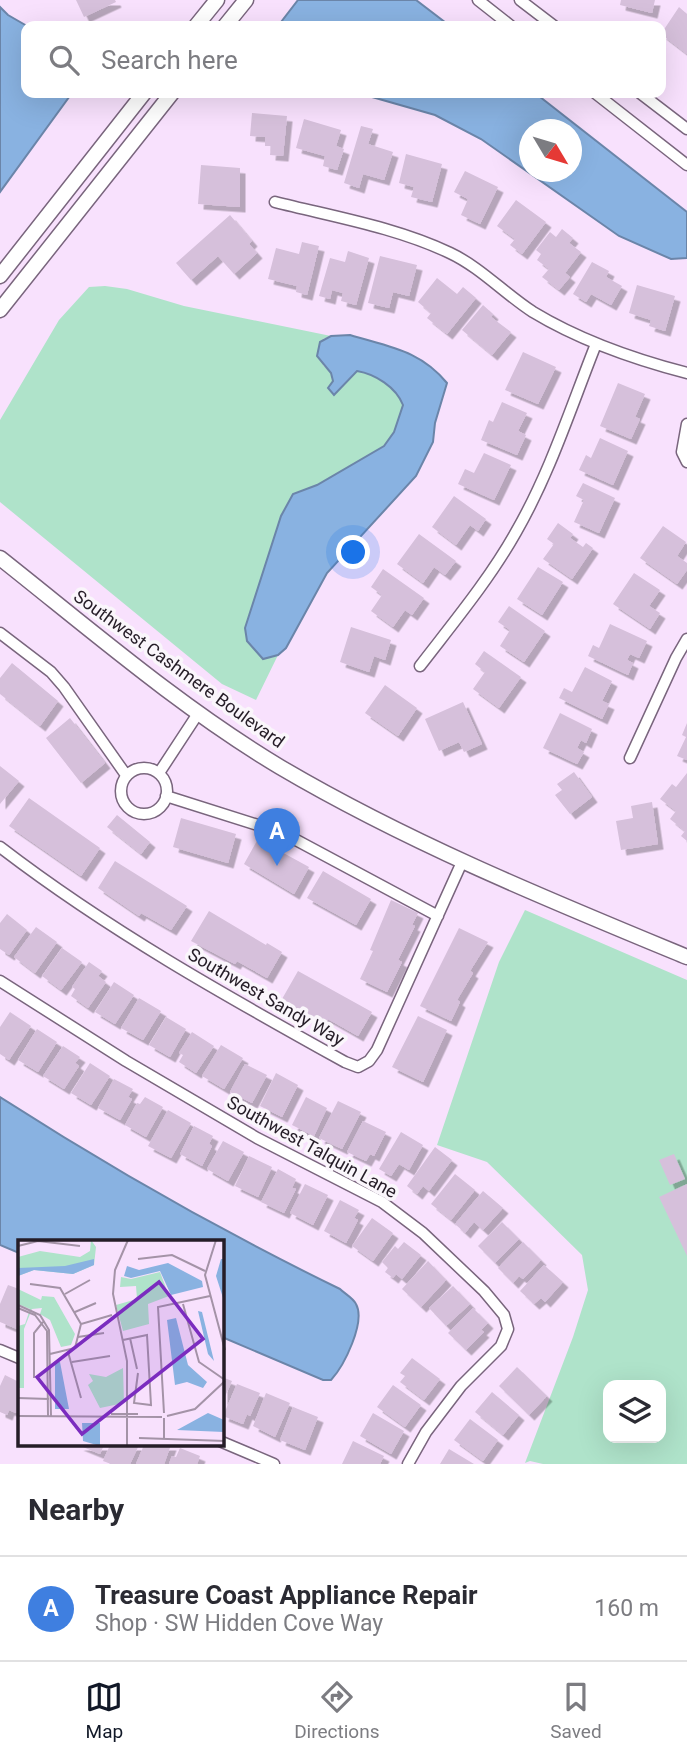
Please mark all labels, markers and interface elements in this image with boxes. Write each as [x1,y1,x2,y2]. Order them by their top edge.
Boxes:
search box [21,21,666,98]
icon: search [45,41,83,79]
text: Search here [101,45,238,75]
north arrow [519,119,582,182]
your location [336,535,370,569]
street label: Southwest Cashmere Boulevard [70,585,289,752]
pin: A [254,808,300,866]
street label: Southwest Sandy Way [184,943,348,1050]
street label: Southwest Talquin Lane [224,1091,401,1202]
inset map [18,1240,224,1446]
map controls [603,1380,666,1443]
button: layers [603,1380,666,1443]
text: Nearby [28,1492,124,1527]
text: Treasure Coast Appliance Repair [95,1580,478,1610]
text: A [43,1595,59,1622]
text: 160 m [594,1595,659,1622]
text: Shop · SW Hidden Cove Way [95,1610,383,1637]
tab: Map [85,1678,123,1743]
tab: Directions [294,1678,379,1743]
tab: Saved [550,1678,602,1743]

